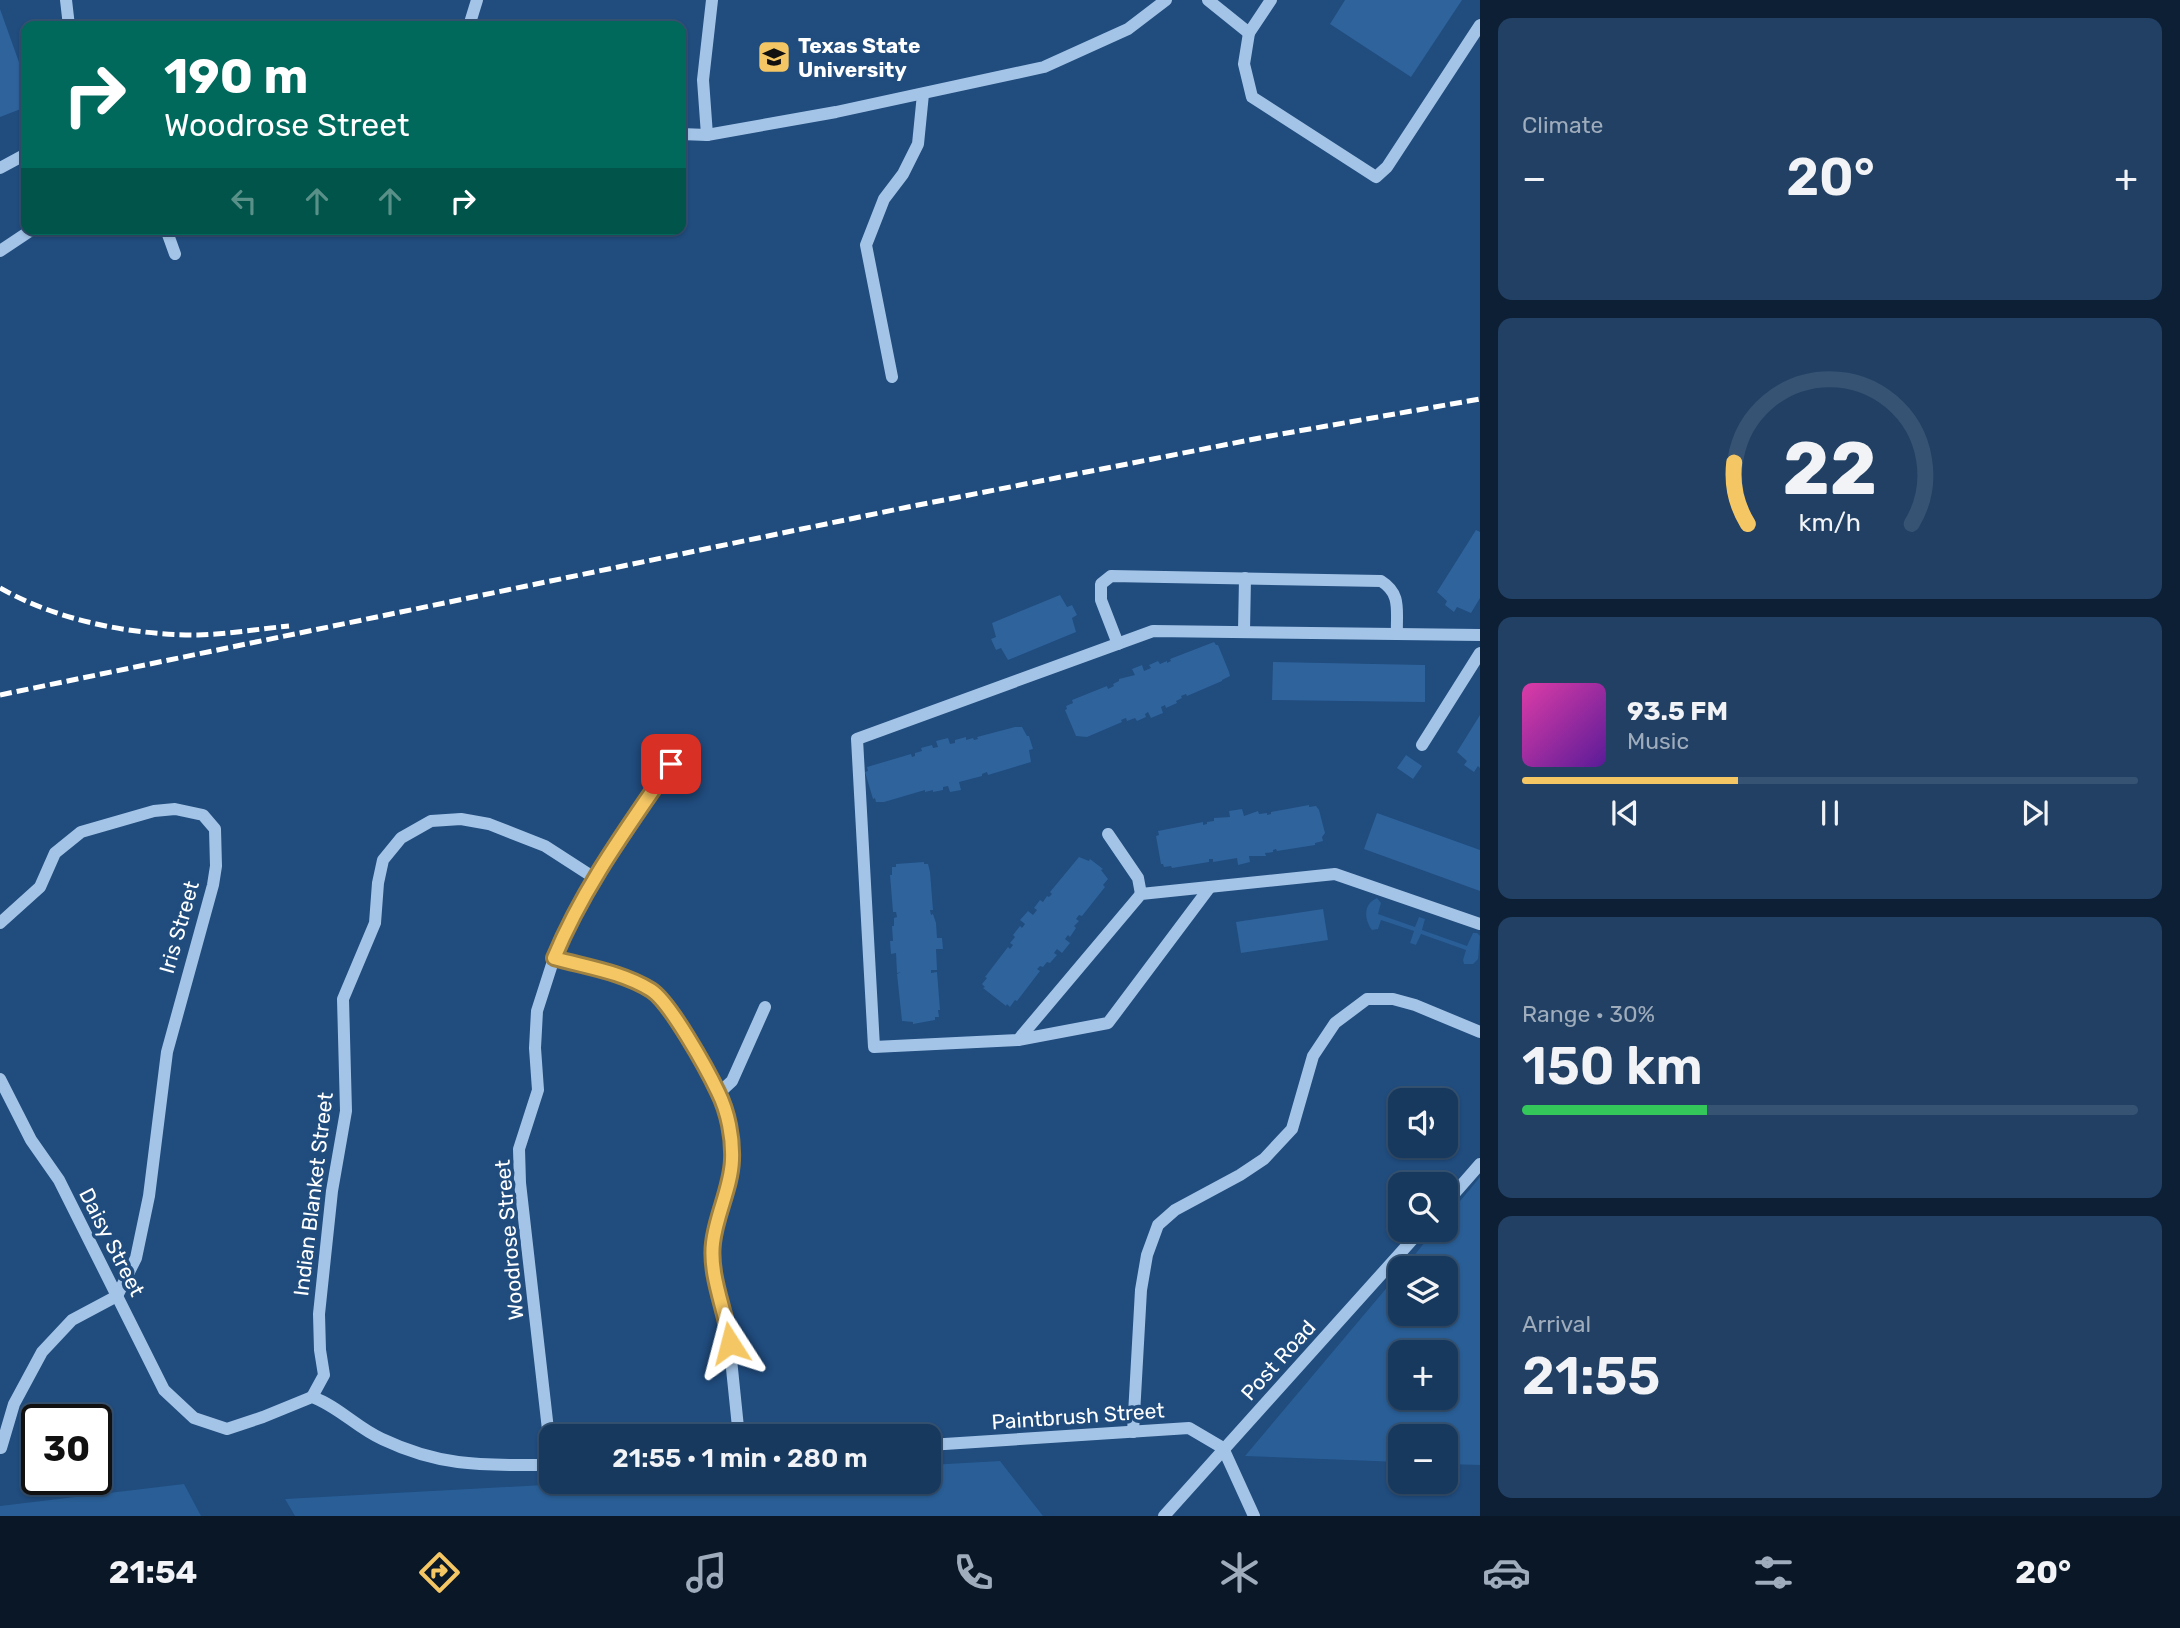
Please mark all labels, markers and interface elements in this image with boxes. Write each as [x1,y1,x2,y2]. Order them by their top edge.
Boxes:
place label: Texas State University [798,33,920,82]
school or university icon: Texas State University [755,38,793,76]
text: 190 m [164,47,308,105]
icon: right [49,49,140,140]
text: Woodrose Street [164,106,410,144]
text: Climate [1522,111,1603,139]
text: 20° [1786,146,1875,208]
text: − [1522,155,1547,201]
text: + [2114,155,2138,201]
icon: left [225,182,263,220]
icon: ahead [298,182,336,220]
icon: ahead [371,182,409,220]
icon: right [444,182,482,220]
text: 22 [1783,427,1877,513]
text: km/h [1799,508,1861,537]
text: 93.5 FM [1627,696,1728,727]
text: Music [1627,727,1689,755]
pin [641,734,701,794]
icon: arrive [652,745,690,783]
icon: previous [1606,794,1644,832]
icon: pause [1811,794,1849,832]
icon: next [2016,794,2054,832]
street label: Iris Street [154,878,204,976]
text: Range · 30% [1522,1000,1655,1028]
text: 150 km [1522,1035,1703,1097]
map controls [1388,1088,1458,1494]
button: sound [1388,1088,1458,1158]
street label: Indian Blanket Street [288,1091,338,1297]
street label: Woodrose Street [490,1159,528,1321]
button: search [1388,1172,1458,1242]
street label: Daisy Street [74,1184,150,1300]
button: layers [1388,1256,1458,1326]
position arrow [693,1306,767,1380]
text: Arrival [1522,1310,1591,1338]
street label: Post Road [1236,1315,1320,1405]
button: + [1388,1340,1458,1410]
text: 21:55 [1522,1345,1660,1407]
street label: Paintbrush Street [991,1397,1165,1435]
speed limit sign: 30 [21,1404,112,1495]
button: − [1388,1424,1458,1494]
text: 21:55 · 1 min · 280 m [612,1443,868,1474]
icon: directions [415,1548,464,1597]
icon: music [682,1548,731,1597]
icon: phone [949,1548,998,1597]
icon: climate [1215,1548,1264,1597]
icon: car [1482,1548,1531,1597]
icon: filters [1749,1548,1798,1597]
text: 21:54 [109,1553,197,1591]
text: 20° [2015,1553,2071,1591]

